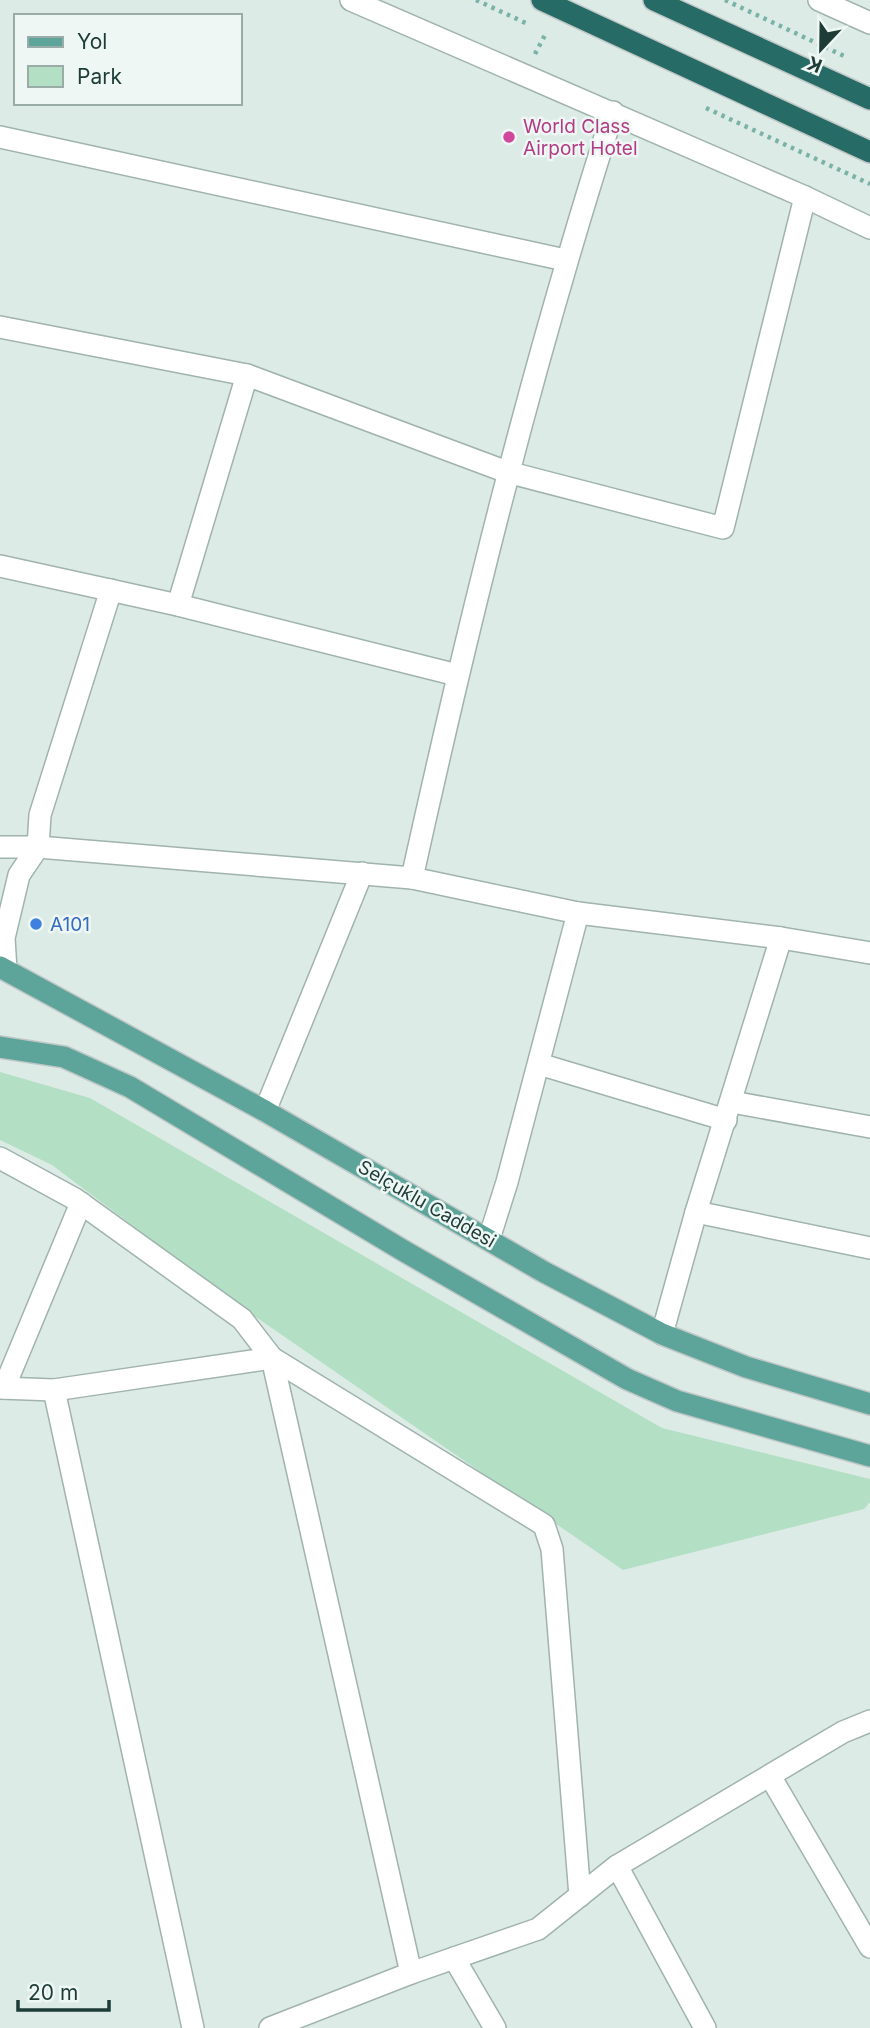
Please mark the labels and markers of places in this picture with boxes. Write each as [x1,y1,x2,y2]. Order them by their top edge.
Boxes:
place label: World Class Airport Hotel [523,115,638,160]
marker: World Class Airport Hotel [501,129,517,145]
place label: A101 [50,913,90,936]
marker: A101 [28,916,44,932]

